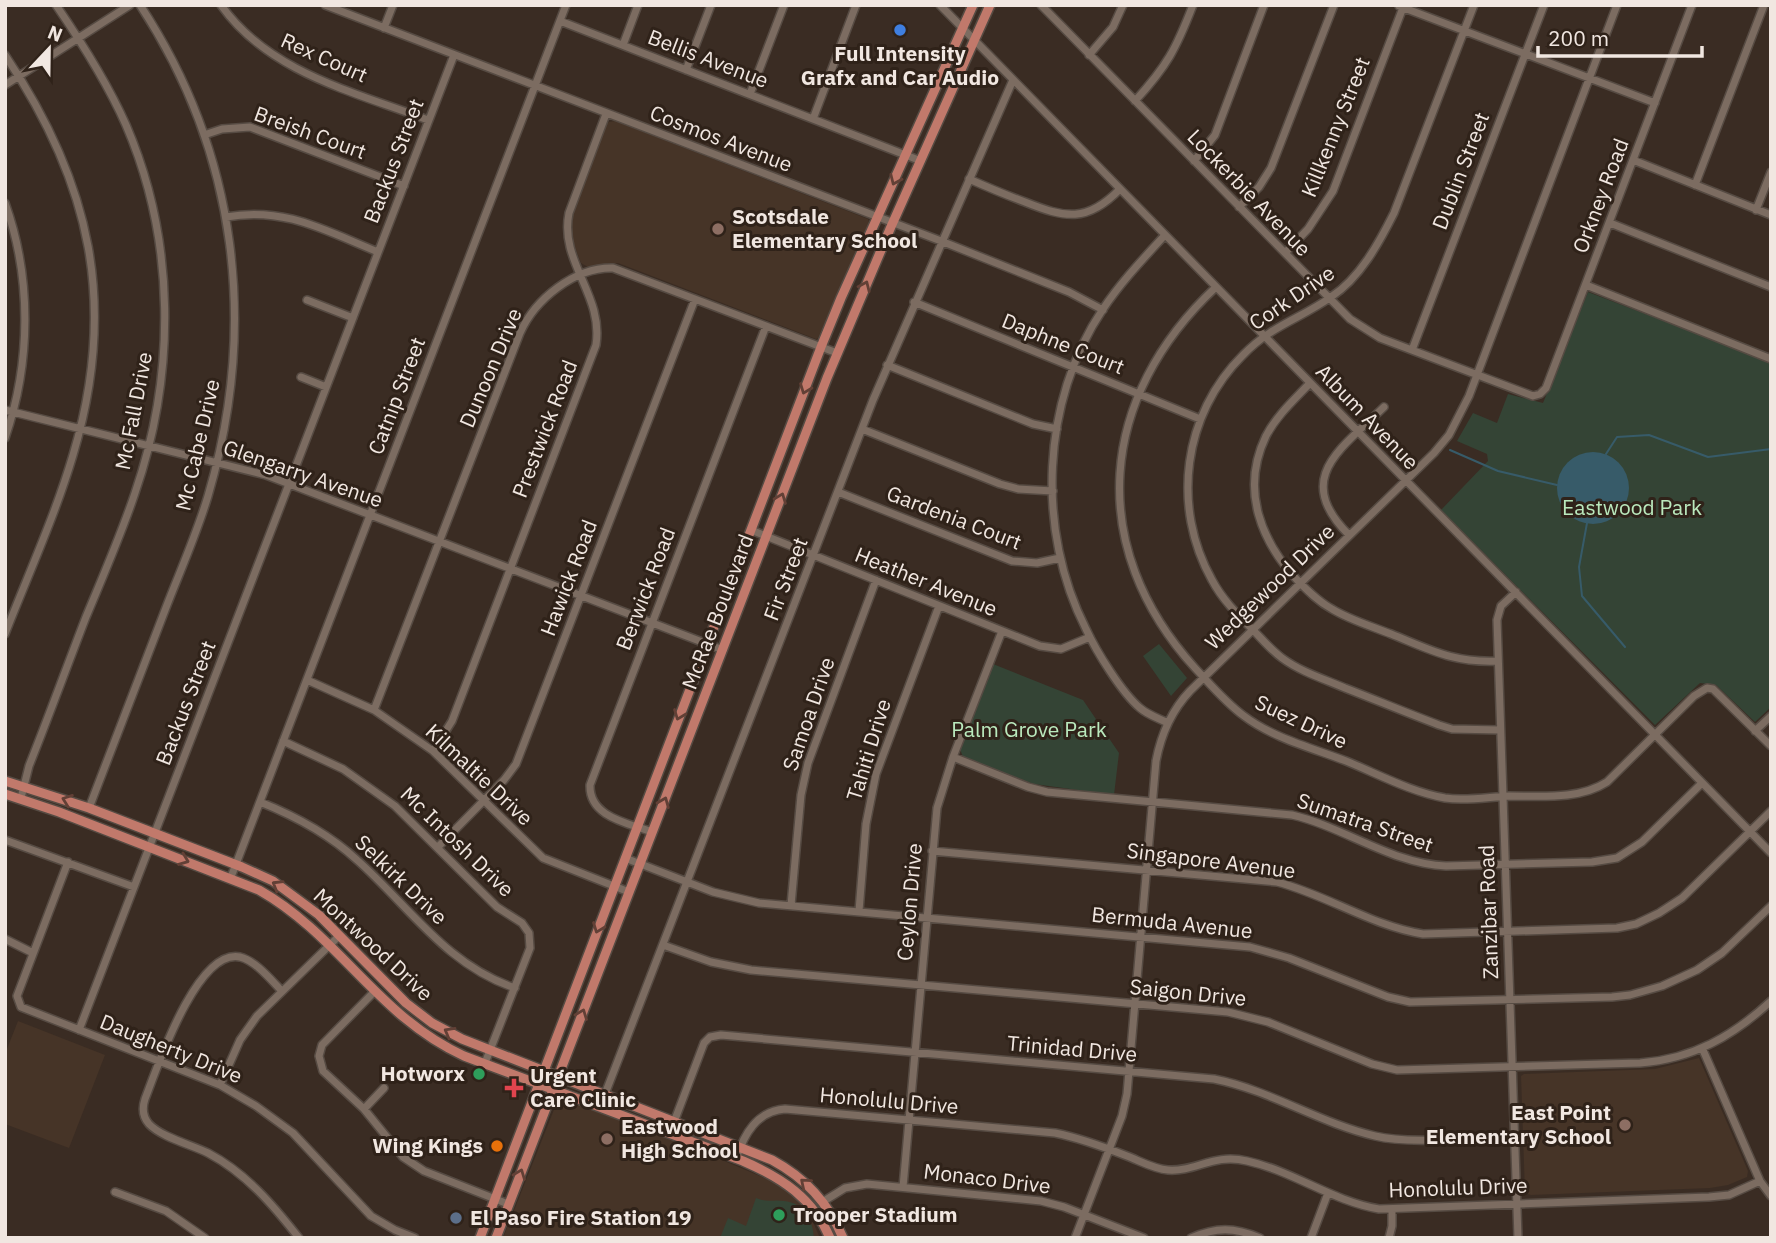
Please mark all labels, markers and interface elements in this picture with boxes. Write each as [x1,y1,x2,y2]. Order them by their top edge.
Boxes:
north arrow [14,14,84,84]
scale bar [1538,14,1702,58]
text: N [44,20,66,47]
street label: Bellis Avenue [644,22,773,94]
marker: Full Intensity Grafx and Car Audio [892,22,908,38]
text: 200 m [1548,24,1609,52]
street label: Rex Court [277,26,372,89]
place label: Full Intensity Grafx and Car Audio [801,39,999,91]
street label: Killkenny Street [1294,52,1376,201]
street label: Backus Street [357,94,430,227]
street label: Cosmos Avenue [646,98,797,178]
street label: Breish Court [251,99,370,165]
street label: Dublin Street [1425,108,1495,233]
street label: Lockerbie Avenue [1182,123,1318,262]
street label: Orkney Road [1565,134,1635,257]
one-way arrow [889,173,903,185]
place label: Scotsdale Elementary School [732,202,917,254]
marker: Scotsdale Elementary School [710,221,726,237]
street label: Cork Drive [1243,258,1340,336]
one-way arrow [857,281,871,294]
street label: Dunoon Drive [452,304,528,432]
street label: Daphne Court [998,306,1129,380]
street label: Catnip Street [361,333,431,458]
street label: Mc Fall Drive [108,349,158,472]
street label: Prestwick Road [505,356,583,502]
street label: Album Avenue [1310,357,1425,475]
street label: Mc Cabe Drive [168,376,226,513]
one-way arrow [800,382,814,394]
street label: Glengarry Avenue [220,433,387,514]
street label: Gardenia Court [883,478,1026,556]
one-way arrow [772,492,786,504]
park label: Eastwood Park [1562,493,1702,521]
street label: Hawick Road [533,516,603,640]
street label: Wedgewood Drive [1198,517,1340,655]
street label: Berwick Road [609,523,681,654]
street label: McRae Boulevard [675,530,760,693]
street label: Fir Street [756,533,814,624]
street label: Heather Avenue [851,540,1002,622]
street label: Backus Street [149,636,222,769]
street label: Samoa Drive [776,653,841,774]
street label: Suez Drive [1251,687,1352,755]
street label: Tahiti Drive [839,695,897,804]
one-way arrow [674,709,688,721]
park label: Palm Grove Park [951,715,1107,743]
street label: Kilmaltie Drive [420,717,539,831]
street label: Mc Intosh Drive [395,780,521,903]
street label: Sumatra Street [1293,786,1437,858]
one-way arrow [61,794,73,808]
one-way arrow [656,796,670,808]
street label: Selkirk Drive [349,828,454,930]
street label: Singapore Avenue [1125,836,1297,884]
street label: Ceylon Drive [890,842,928,962]
street label: Zanzibar Road [1472,844,1504,980]
one-way arrow [178,852,190,866]
one-way arrow [272,880,285,893]
street label: Montwood Drive [308,882,439,1007]
street label: Bermuda Avenue [1090,900,1254,944]
one-way arrow [592,921,606,933]
street label: Saigon Drive [1128,972,1248,1012]
street label: Daugherty Drive [96,1007,247,1089]
one-way arrow [574,1008,588,1020]
one-way arrow [444,1027,456,1040]
street label: Trinidad Drive [1006,1028,1138,1068]
place label: Hotworx [380,1059,465,1087]
place label: Urgent Care Clinic [530,1061,636,1113]
marker: Hotworx [471,1066,487,1082]
marker: Urgent Care Clinic [504,1078,524,1098]
street label: Honolulu Drive [818,1080,960,1120]
place label: East Point Elementary School [1426,1098,1611,1150]
place label: Eastwood High School [621,1112,738,1164]
marker: East Point Elementary School [1617,1117,1633,1133]
place label: Wing Kings [372,1131,483,1159]
marker: Eastwood High School [599,1131,615,1147]
marker: Wing Kings [489,1138,505,1154]
street label: Monaco Drive [922,1156,1052,1200]
one-way arrow [512,1168,526,1181]
street label: Honolulu Drive [1388,1171,1528,1203]
one-way arrow [800,1179,813,1191]
place label: Trooper Stadium [793,1200,957,1228]
place label: El Paso Fire Station 19 [470,1203,692,1231]
marker: Trooper Stadium [771,1207,787,1223]
marker: El Paso Fire Station 19 [448,1210,464,1226]

